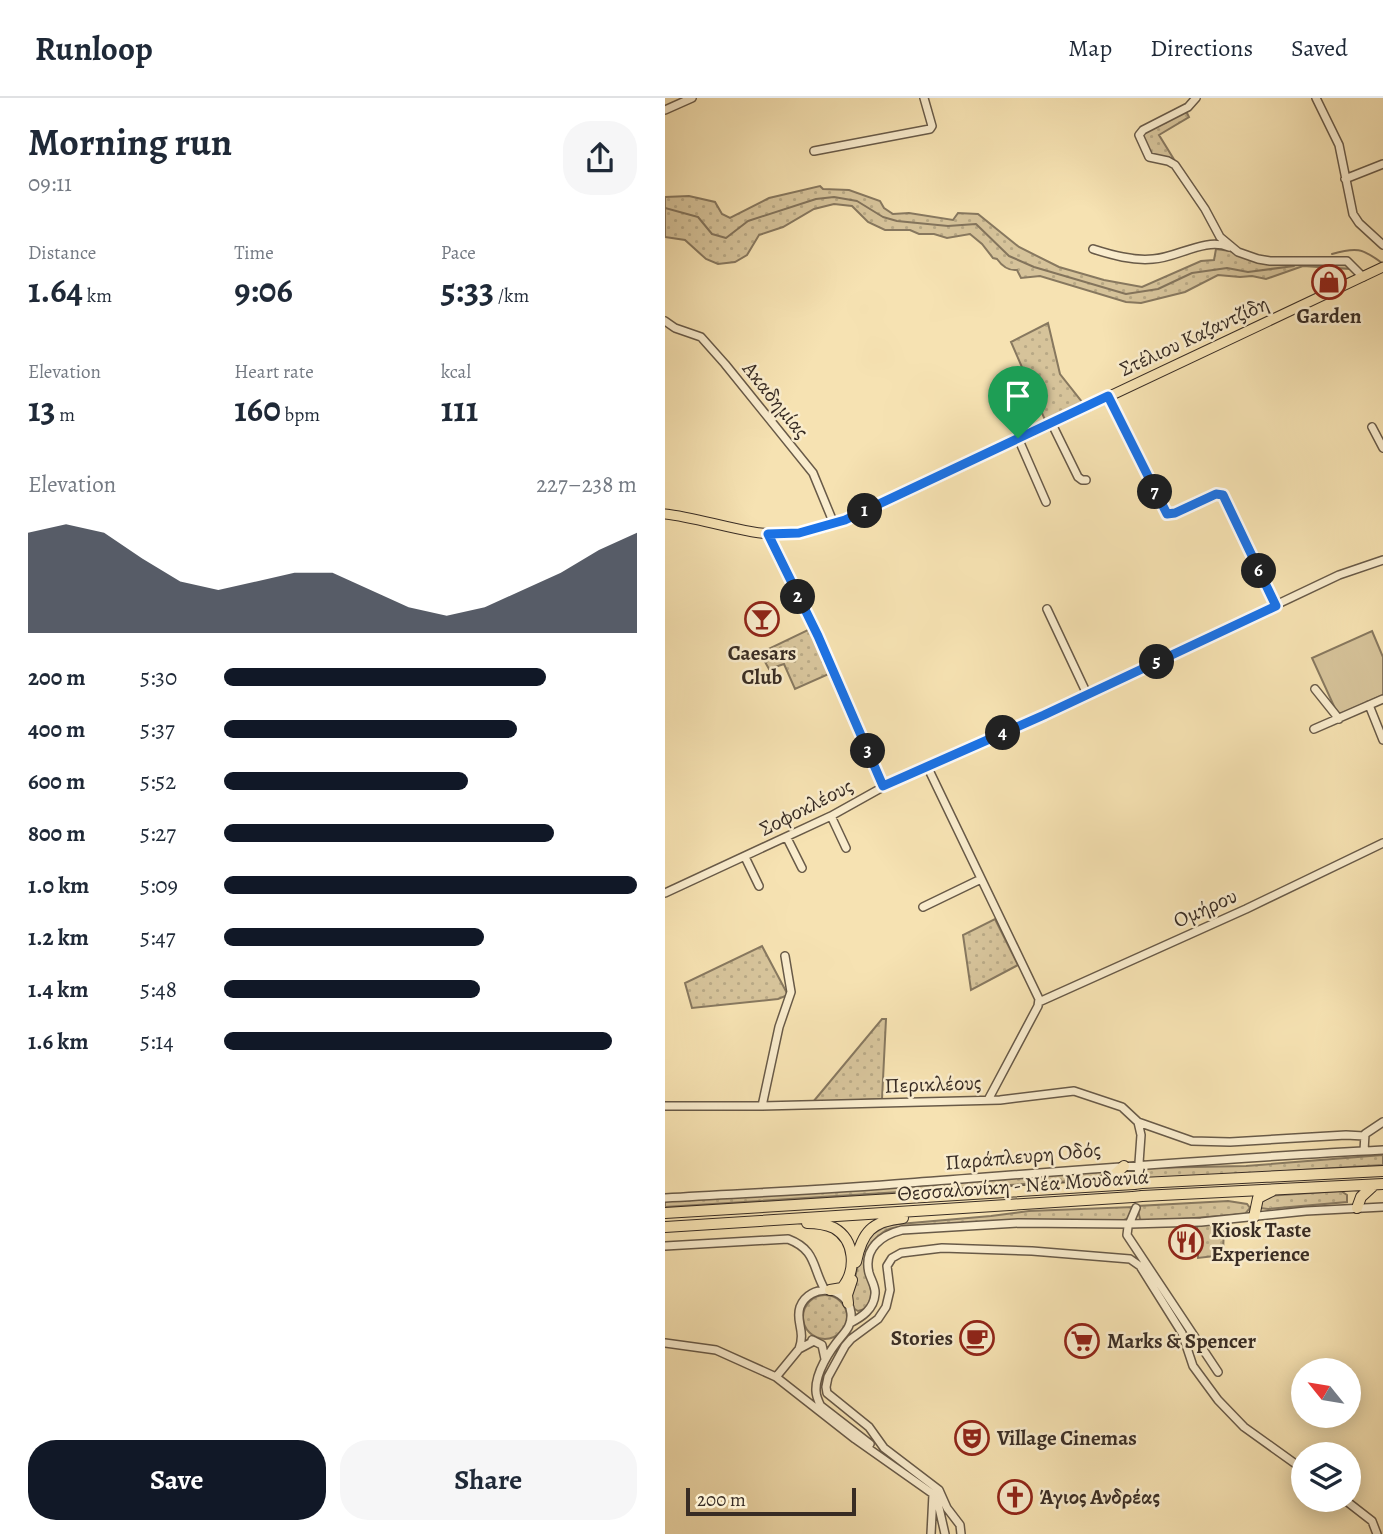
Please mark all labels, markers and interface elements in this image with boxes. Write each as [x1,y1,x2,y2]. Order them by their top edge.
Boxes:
text: Runloop [35,26,153,71]
text: Map [1068,32,1112,64]
text: Directions [1150,32,1253,64]
text: Saved [1291,32,1348,64]
text: Morning run [28,116,232,168]
button: share [563,121,637,195]
text: 09:11 [28,168,72,199]
text: Distance [28,240,96,266]
text: Time [234,240,274,266]
text: Pace [441,240,476,266]
shop icon: Garden [1310,263,1348,301]
text: 1.64 [28,266,83,314]
text: 9:06 [234,266,293,314]
text: 5:33 [441,266,494,314]
text: km [83,283,112,309]
text: /km [494,283,529,309]
street label: Στέλιου Καζαντζίδη [1115,289,1273,383]
place label: Garden [1297,302,1362,330]
street label: Ακαδημίας [736,355,816,444]
text: Elevation [28,359,101,385]
text: Heart rate [234,359,314,385]
text: kcal [441,359,471,385]
pin [988,366,1048,438]
icon: arrive [999,377,1037,415]
text: 13 [28,385,56,433]
text: 160 [234,385,281,433]
text: 111 [441,385,478,433]
text: m [56,402,75,428]
text: bpm [281,402,320,428]
text: Elevation [28,469,116,500]
text: 227–238 m [536,469,637,500]
pin: 7 [1137,474,1173,510]
text: 7 [1150,478,1159,504]
pin: 1 [847,494,883,528]
text: 1 [861,497,868,523]
pin: 6 [1241,554,1277,588]
text: 6 [1254,557,1263,583]
pin: 2 [781,580,815,614]
text: 2 [793,583,802,609]
bar icon: Caesars Club [743,600,781,638]
place label: Caesars Club [728,639,796,691]
pin: 5 [1140,644,1175,680]
text: 5 [1152,648,1161,674]
text: 200 m [28,662,86,693]
text: 5:30 [140,662,177,693]
text: 400 m [28,714,85,745]
text: 5:37 [140,714,175,745]
pin: 4 [985,716,1021,750]
text: 4 [998,719,1007,745]
pin: 3 [851,734,885,768]
text: 3 [863,737,872,763]
text: 600 m [28,766,85,797]
text: 5:52 [140,766,176,797]
street label: Σοφοκλέους [755,772,857,842]
text: 800 m [28,818,85,849]
text: 5:27 [140,818,176,849]
text: 1.0 km [28,870,89,901]
text: 5:09 [140,870,178,901]
street label: Ομήρου [1169,882,1241,934]
text: 1.2 km [28,922,89,953]
text: 5:47 [140,922,175,953]
text: 1.4 km [28,974,89,1005]
text: 5:48 [140,974,177,1005]
text: 1.6 km [28,1026,88,1057]
text: 5:14 [140,1026,174,1057]
street label: Περικλέους [884,1068,982,1100]
street label: Παράπλευρη Οδός [944,1135,1102,1177]
street label: Θεσσαλονίκη - Νέα Μουδανιά [896,1162,1150,1208]
place label: Kiosk Taste Experience [1211,1216,1312,1268]
restaurant icon: Kiosk Taste Experience [1167,1223,1205,1261]
cafe icon: Stories [958,1319,996,1357]
supermarket icon: Marks & Spencer [1063,1322,1101,1360]
place label: Stories [891,1324,953,1352]
place label: Marks & Spencer [1107,1327,1256,1355]
north arrow [1291,1358,1361,1428]
map controls [1291,1358,1361,1512]
theatre icon: Village Cinemas [953,1419,991,1457]
place label: Village Cinemas [996,1424,1137,1452]
button: Save [28,1440,326,1520]
button: Share [340,1440,637,1520]
button: layers [1291,1442,1361,1512]
church icon: Άγιος Ανδρέας [996,1478,1034,1516]
place label: Άγιος Ανδρέας [1039,1483,1160,1511]
scale bar [686,1485,856,1517]
text: 200 m [697,1487,746,1513]

